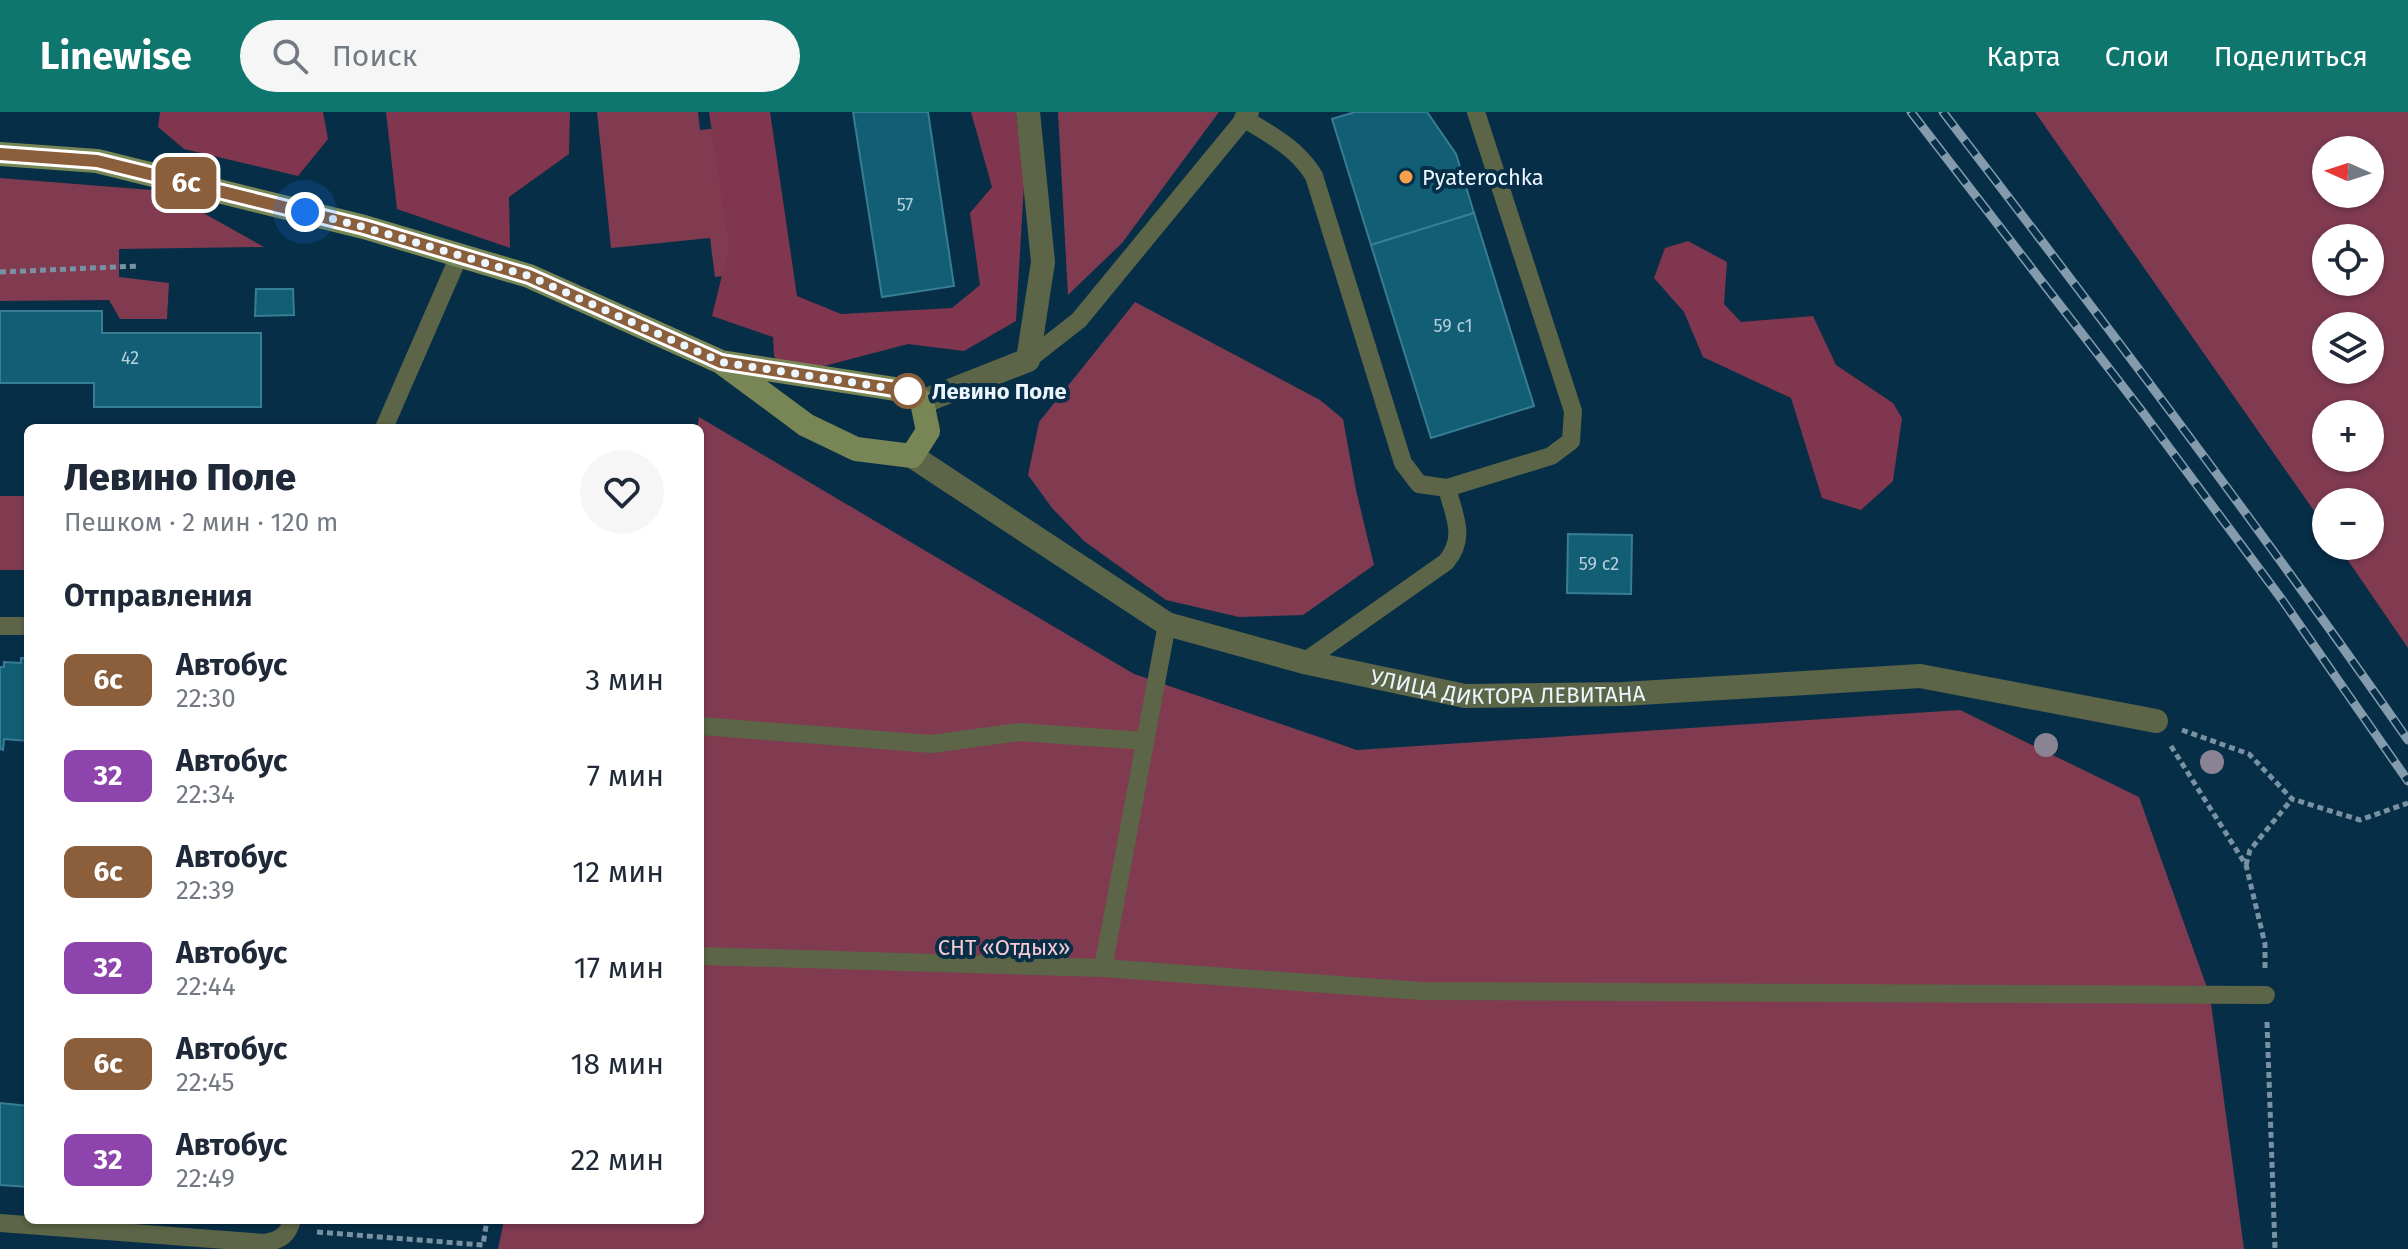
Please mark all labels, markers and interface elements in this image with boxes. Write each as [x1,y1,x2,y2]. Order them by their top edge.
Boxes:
search box [240,20,800,92]
text: Linewise [40,33,192,79]
icon: search [268,34,312,78]
text: Поиск [332,38,417,74]
text: Карта [1986,40,2061,73]
text: Слои [2105,40,2170,73]
text: Поделиться [2214,40,2368,73]
north arrow [2312,136,2384,208]
map controls [2312,136,2384,560]
line badge: 6c [150,157,222,209]
place label: Pyaterochka [1422,164,1544,191]
text: 6c [171,166,201,199]
marker: Pyaterochka [1397,168,1415,186]
your location [285,192,325,232]
house number: 57 [897,194,913,216]
button: locate [2312,224,2384,296]
button: layers [2312,312,2384,384]
house number: 59 с1 [1433,315,1473,337]
house number: 42 [121,347,139,369]
marker: Левино Поле [891,374,925,408]
place label: Левино Поле [932,378,1067,405]
button: + [2312,400,2384,472]
button: heart [580,450,664,534]
text: Левино Поле [64,454,296,500]
button: − [2312,488,2384,560]
text: Пешком · 2 мин · 120 m [64,507,338,538]
house number: 59 с2 [1579,553,1619,575]
text: Отправления [64,578,253,614]
text: Автобус [176,647,287,683]
text: 3 мин [585,662,664,698]
text: 6c [93,663,123,696]
street label: УЛИЦА ДИКТОРА ЛЕВИТАНА [1368,663,1646,710]
text: 22:30 [176,683,236,714]
text: Автобус [176,743,287,779]
text: 7 мин [587,758,664,794]
text: 32 [94,759,122,792]
text: 22:34 [176,779,235,810]
text: Автобус [176,839,287,875]
text: 12 мин [572,854,664,890]
text: 6c [93,855,123,888]
text: 22:39 [176,875,235,906]
park label: СНТ «Отдых» [938,934,1070,961]
text: Автобус [176,935,287,971]
text: 17 мин [574,950,664,986]
text: 32 [94,951,122,984]
text: 22:44 [176,971,236,1002]
text: Автобус [176,1031,287,1067]
text: 18 мин [571,1046,664,1082]
text: 6c [93,1047,123,1080]
text: 22:45 [176,1067,234,1098]
text: Автобус [176,1127,287,1163]
text: 22 мин [570,1142,664,1178]
text: 32 [94,1143,122,1176]
text: 22:49 [176,1163,235,1194]

